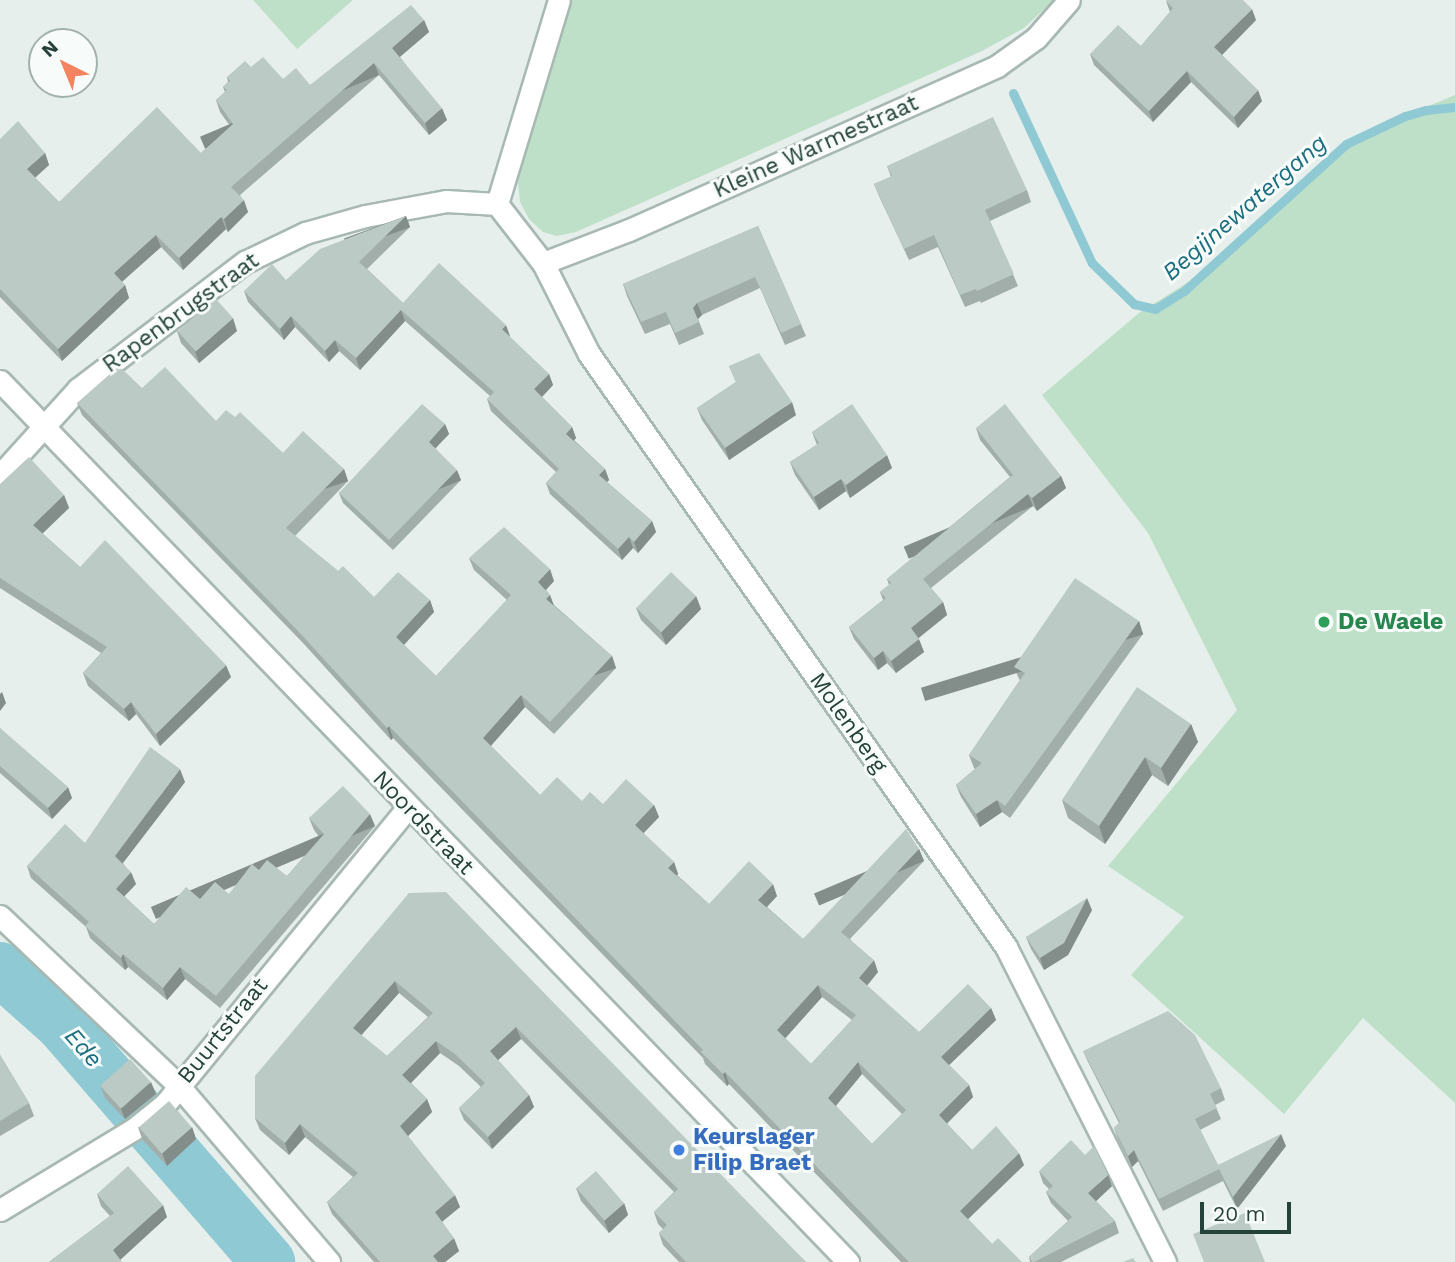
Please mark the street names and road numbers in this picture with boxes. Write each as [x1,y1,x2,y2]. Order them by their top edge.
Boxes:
street label: Kleine Warmestraat [709,89,923,205]
street label: Rapenbrugstraat [97,247,265,379]
street label: Molenberg [803,667,893,779]
street label: Noordstraat [367,765,479,881]
street label: Buurtstraat [172,973,274,1089]

